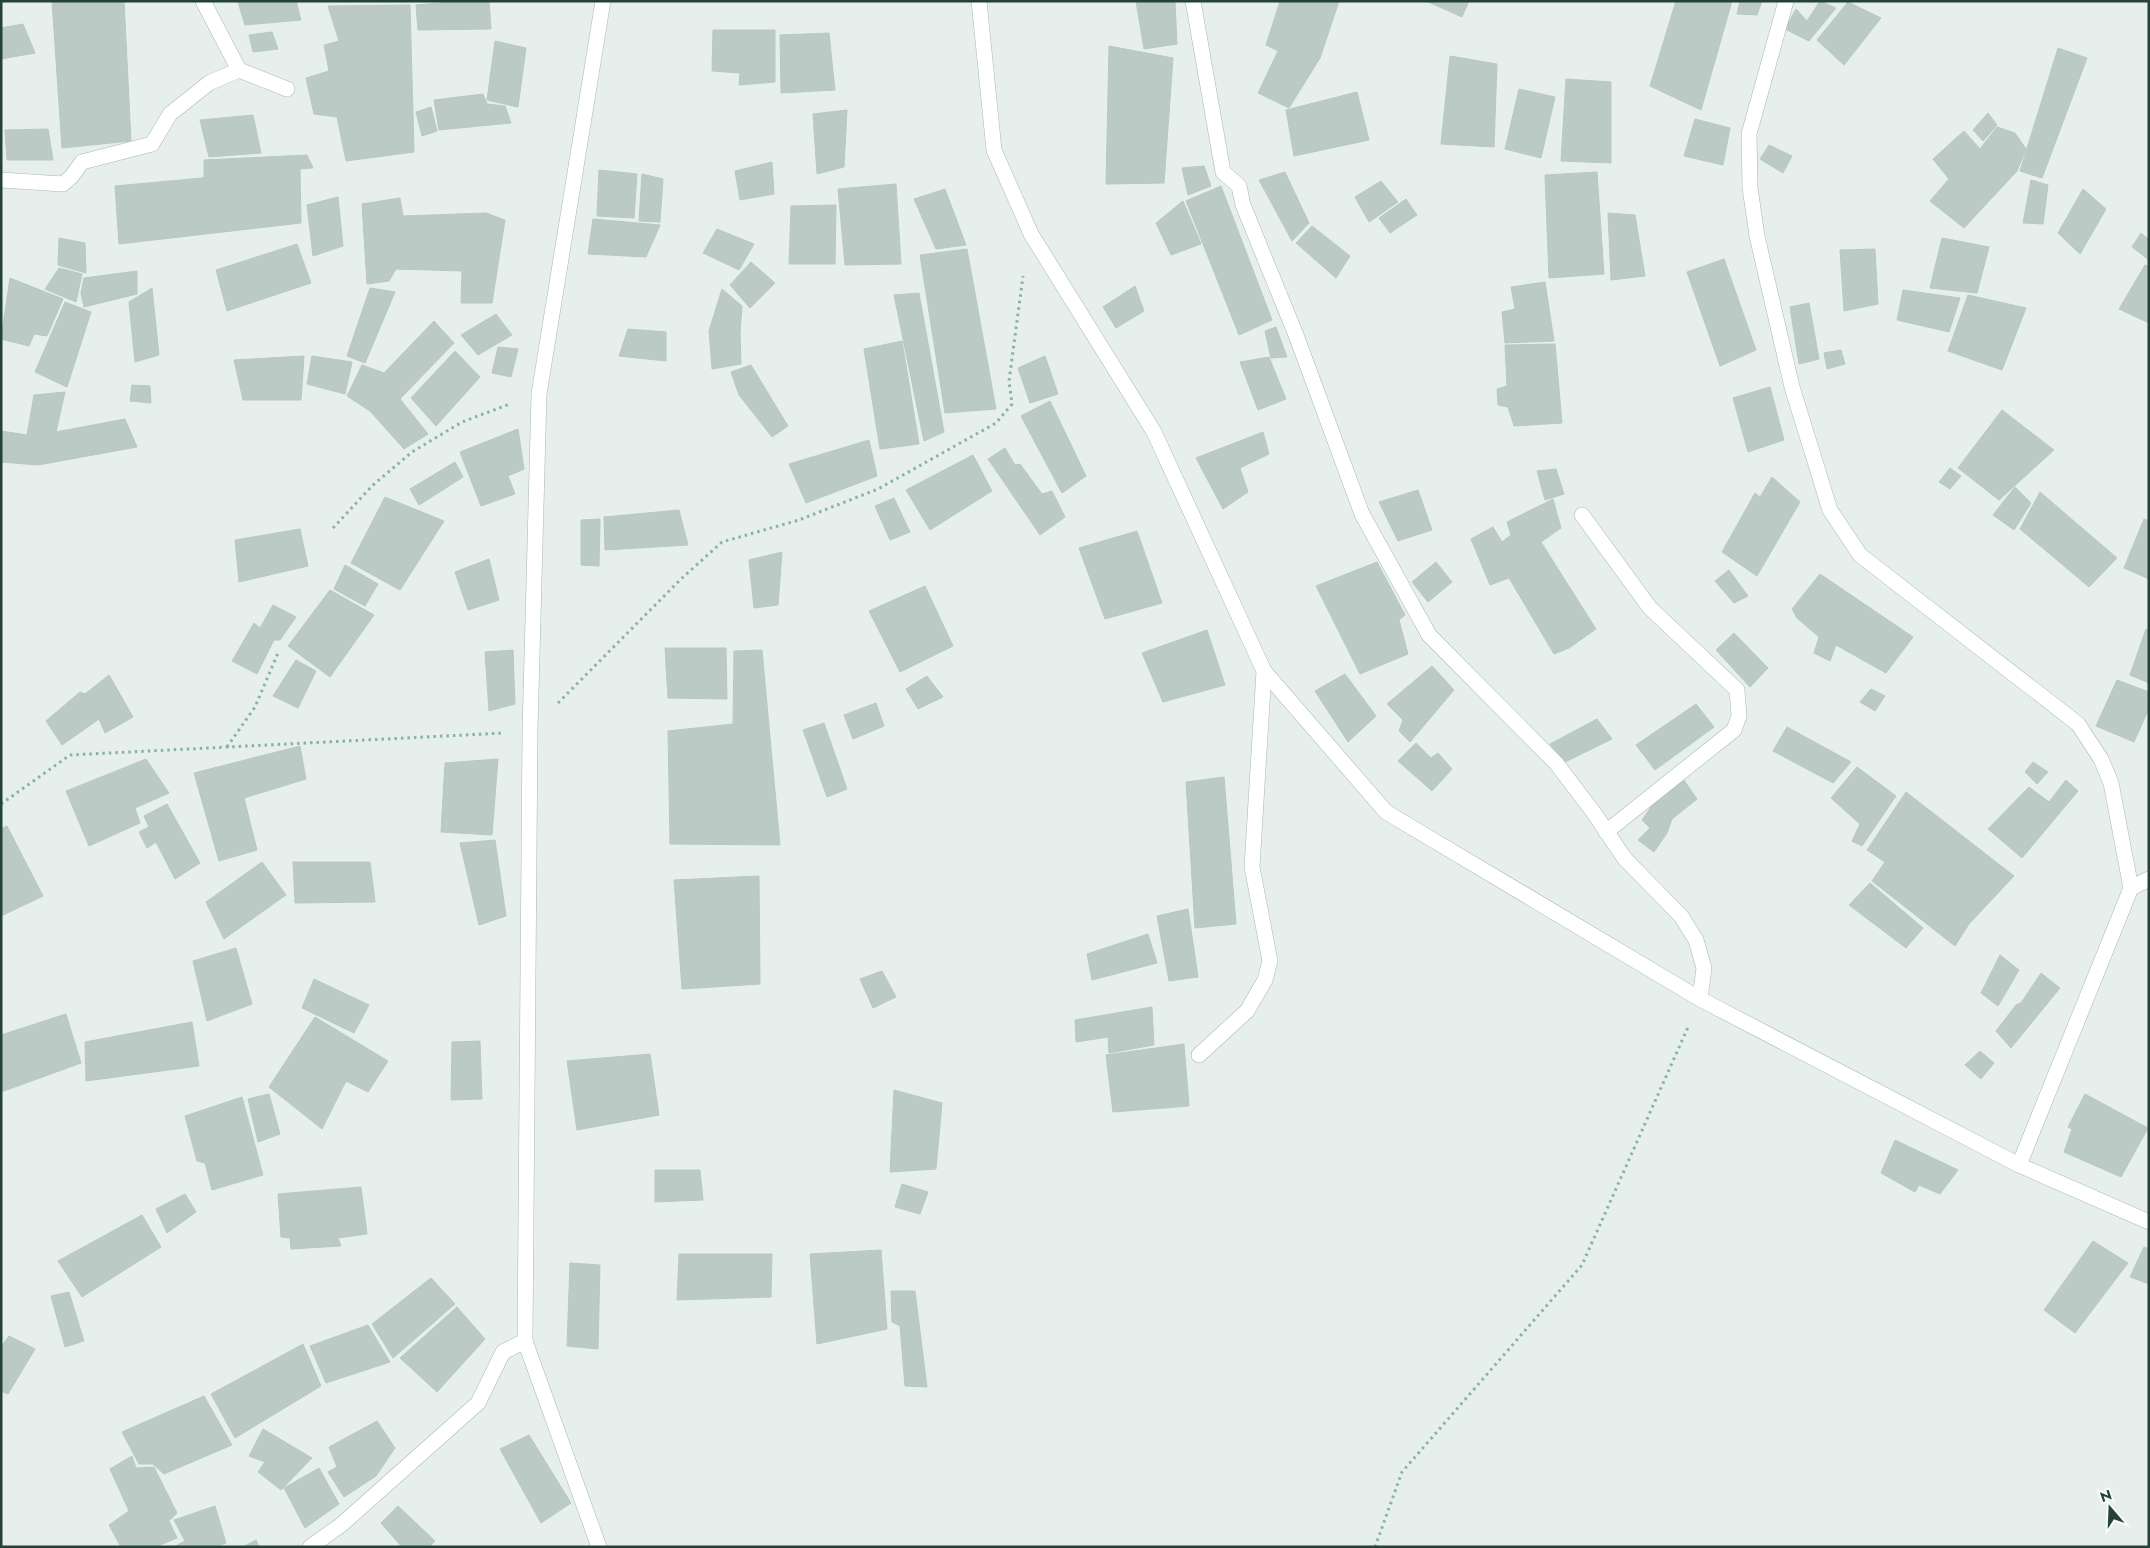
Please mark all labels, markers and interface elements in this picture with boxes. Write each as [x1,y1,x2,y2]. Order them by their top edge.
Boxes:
north arrow [2085,1483,2135,1533]
text: N [2097,1484,2114,1507]

